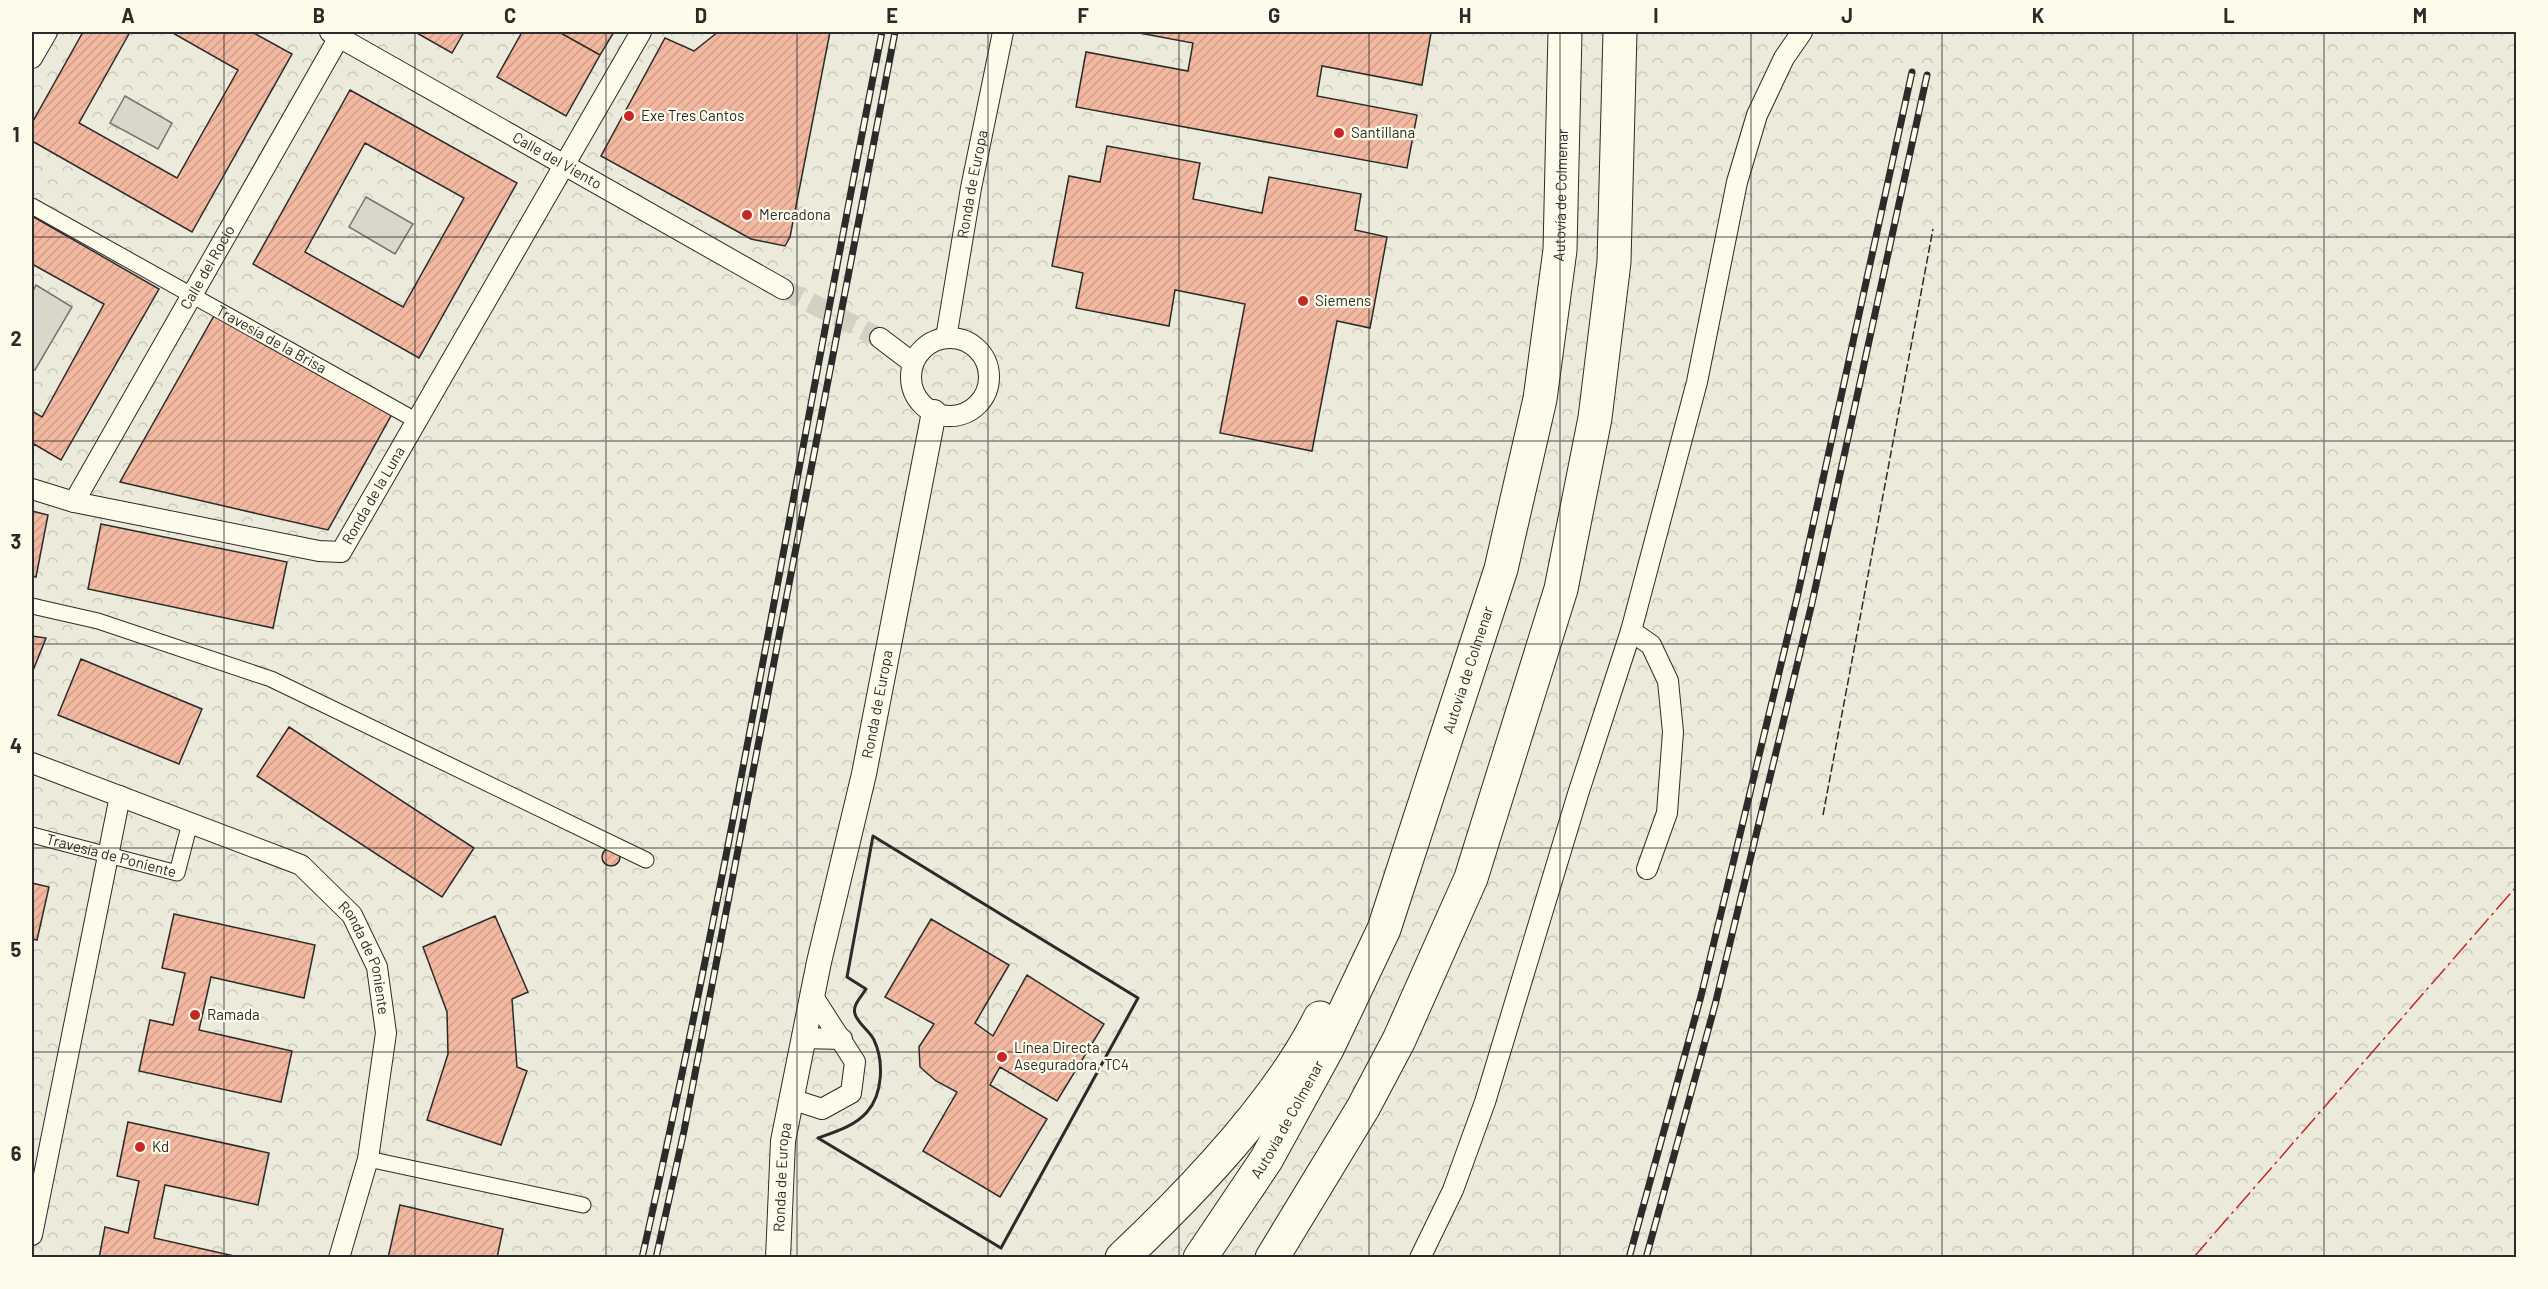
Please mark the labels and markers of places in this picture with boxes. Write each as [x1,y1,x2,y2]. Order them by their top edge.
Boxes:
place label: Exe Tres Cantos [641,106,745,124]
marker: Exe Tres Cantos [622,109,636,123]
place label: Santillana [1351,123,1415,141]
marker: Santillana [1332,126,1346,140]
place label: Mercadona [759,205,831,223]
marker: Mercadona [740,208,754,222]
place label: Siemens [1315,291,1371,309]
marker: Siemens [1296,294,1310,308]
place label: Ramada [207,1005,260,1023]
marker: Ramada [188,1008,202,1022]
place label: Línea Directa Aseguradora, TC4 [1014,1038,1129,1073]
marker: Línea Directa Aseguradora, TC4 [995,1050,1009,1064]
place label: Kd [152,1137,169,1155]
marker: Kd [133,1140,147,1154]

